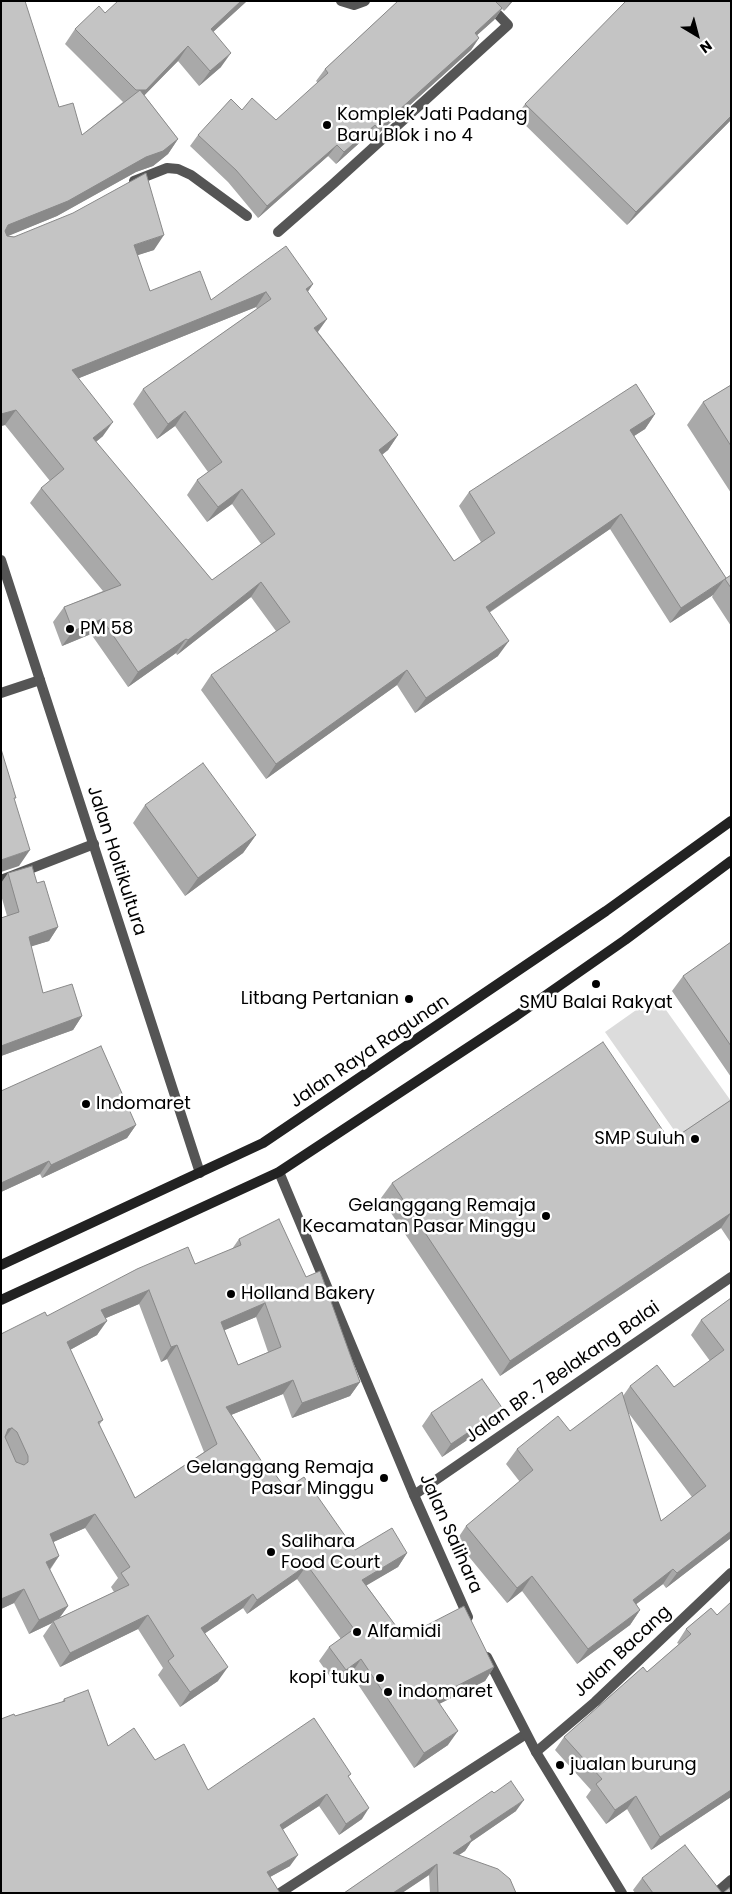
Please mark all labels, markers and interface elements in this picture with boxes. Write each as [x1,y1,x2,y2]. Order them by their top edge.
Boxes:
north arrow [672,10,722,60]
text: N [696,36,716,58]
place label: Komplek Jati Padang Baru Blok i no 4 [337,104,528,146]
marker: Komplek Jati Padang Baru Blok i no 4 [321,119,333,131]
place label: PM 58 [80,618,133,640]
marker: PM 58 [64,623,76,635]
street label: Jalan Holtikultura [82,783,150,939]
marker: SMU Balai Rakyat [590,978,602,990]
place label: Litbang Pertanian [241,988,399,1010]
street label: Jalan Raya Ragunan [287,991,453,1113]
place label: SMU Balai Rakyat [519,992,673,1014]
marker: Litbang Pertanian [403,993,415,1005]
place label: Indomaret [96,1093,191,1115]
marker: Indomaret [80,1098,92,1110]
place label: SMP Suluh [594,1128,685,1150]
marker: SMP Suluh [689,1133,701,1145]
place label: Gelanggang Remaja Kecamatan Pasar Minggu [302,1195,536,1238]
marker: Gelanggang Remaja Kecamatan Pasar Minggu [540,1210,552,1222]
place label: Holland Bakery [241,1283,375,1305]
marker: Holland Bakery [225,1288,237,1300]
street label: Jalan BP. 7 Belakang Balai [462,1298,664,1448]
place label: Gelanggang Remaja Pasar Minggu [186,1457,374,1500]
street label: Jalan Salihara [414,1471,486,1597]
marker: Gelanggang Remaja Pasar Minggu [378,1472,390,1484]
place label: Salihara Food Court [281,1531,380,1574]
marker: Salihara Food Court [265,1546,277,1558]
street label: Jalan Bacang [570,1602,676,1702]
place label: Alfamidi [367,1621,441,1643]
marker: Alfamidi [351,1626,363,1638]
place label: kopi tuku [289,1667,370,1689]
marker: kopi tuku [374,1672,386,1684]
place label: indomaret [398,1681,493,1703]
marker: indomaret [382,1686,394,1698]
place label: jualan burung [570,1754,697,1776]
marker: jualan burung [554,1759,566,1771]

